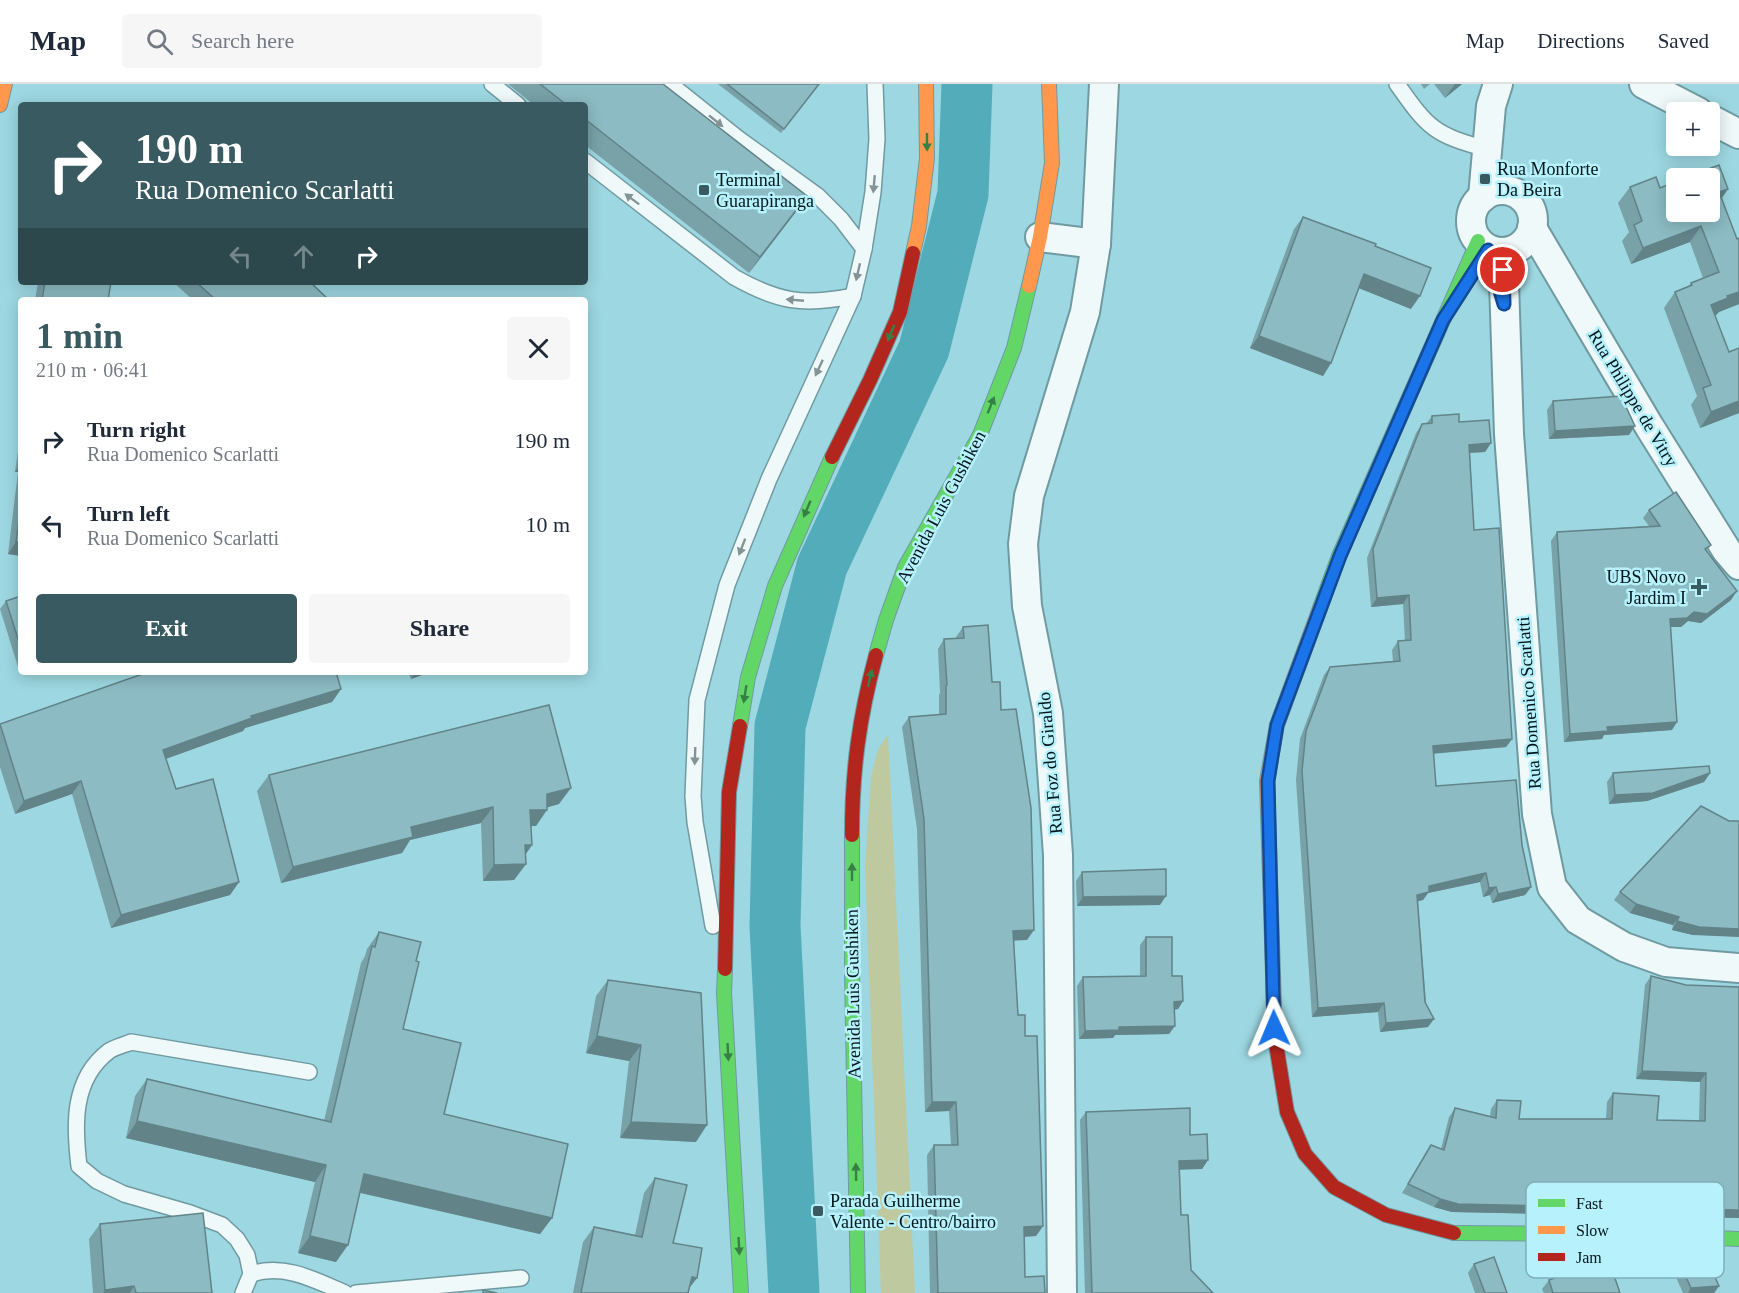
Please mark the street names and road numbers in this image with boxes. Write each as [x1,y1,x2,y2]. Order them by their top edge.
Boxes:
street label: Rua Philippe de Vitry [1584,326,1682,470]
street label: Avenida Luis Gushiken [892,427,990,587]
street label: Rua Domenico Scarlatti [1513,616,1545,790]
street label: Rua Foz do Giraldo [1034,691,1066,835]
street label: Avenida Luis Gushiken [842,909,864,1079]

